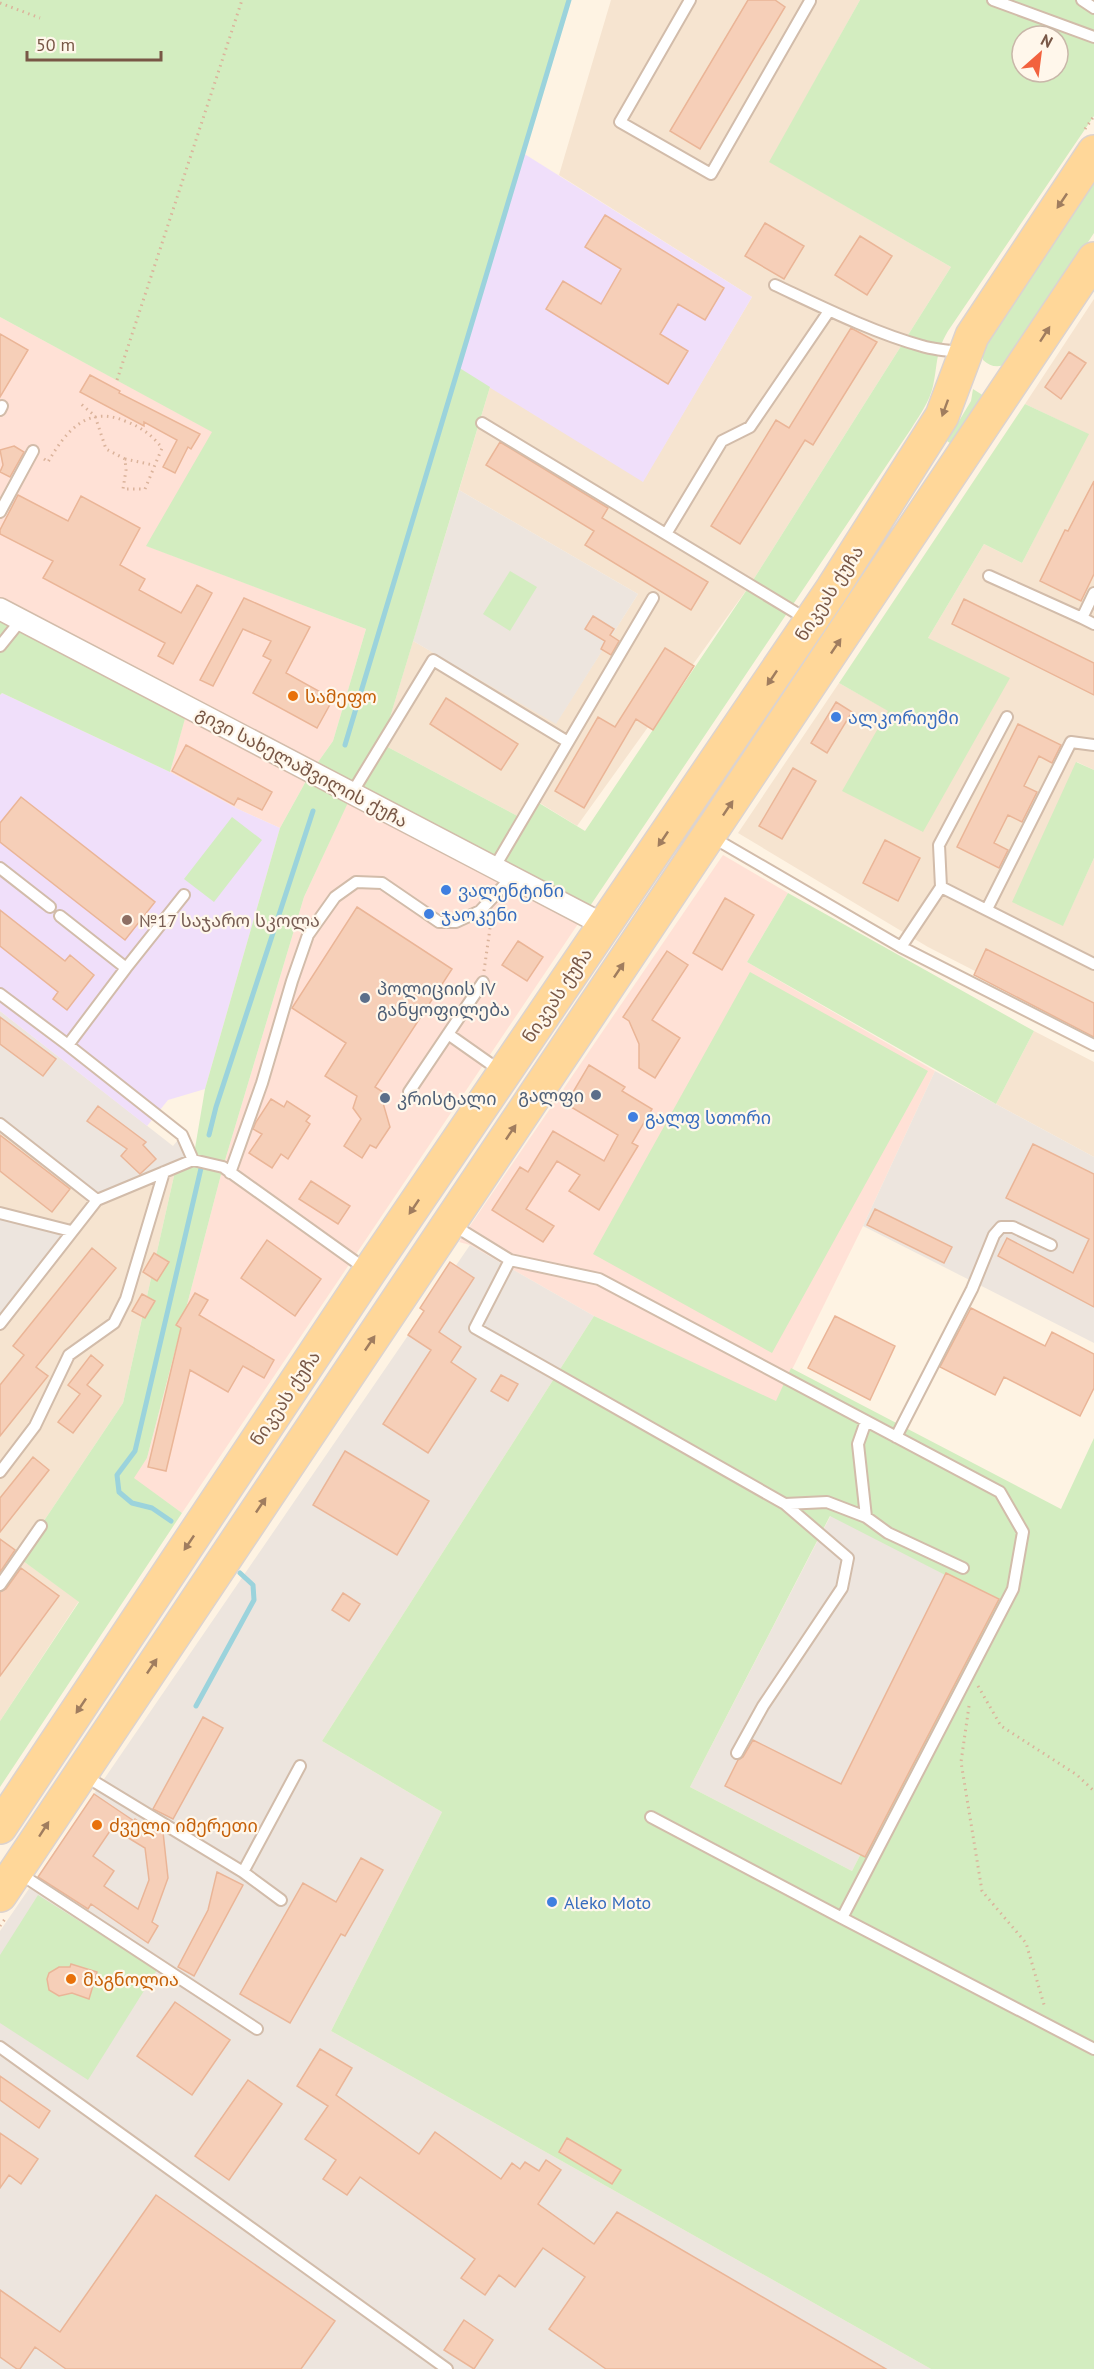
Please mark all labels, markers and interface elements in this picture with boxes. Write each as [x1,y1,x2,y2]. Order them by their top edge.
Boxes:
scale bar [27,24,160,62]
north arrow [1010,24,1070,84]
text: N [1038,29,1056,52]
text: 50 m [36,33,75,56]
one-way arrow [1056,193,1067,209]
one-way arrow [1039,326,1050,342]
one-way arrow [939,399,949,417]
street label: ნიკეას ქუჩა [790,541,868,645]
one-way arrow [830,638,841,654]
one-way arrow [767,670,778,686]
place label: სამეფო [305,685,377,708]
marker: სამეფო [286,689,300,703]
street label: გივი სახელაშვილის ქუჩა [192,701,412,833]
place label: ალკორიუმი [848,706,959,729]
marker: ალკორიუმი [829,710,843,724]
one-way arrow [722,800,733,816]
one-way arrow [657,831,669,847]
place label: ვალენტინი [458,879,564,902]
marker: ვალენტინი [439,883,453,897]
place label: ჯაოკენი [441,903,517,926]
marker: ჯაოკენი [422,907,436,921]
place label: №17 საჯარო სკოლა [139,909,320,932]
marker: №17 საჯარო სკოლა [120,913,134,927]
street label: ნიკეას ქუჩა [517,943,597,1047]
one-way arrow [614,962,625,978]
place label: პოლიციის IV განყოფილება [377,977,510,1021]
marker: პოლიციის IV განყოფილება [358,991,372,1005]
place label: გალფი [518,1084,584,1107]
place label: კრისტალი [397,1087,497,1110]
marker: გალფი [589,1088,603,1102]
marker: კრისტალი [378,1091,392,1105]
place label: გალფ სთორი [645,1106,771,1129]
marker: გალფ სთორი [626,1110,640,1124]
one-way arrow [505,1125,517,1141]
one-way arrow [409,1199,420,1215]
one-way arrow [364,1335,375,1351]
street label: ნიკეას ქუჩა [245,1346,325,1450]
one-way arrow [255,1497,267,1513]
one-way arrow [183,1535,195,1551]
one-way arrow [146,1659,158,1675]
one-way arrow [75,1697,87,1713]
place label: ძველი იმერეთი [109,1814,258,1837]
marker: ძველი იმერეთი [90,1818,104,1832]
one-way arrow [38,1820,49,1837]
place label: Aleko Moto [564,1891,651,1914]
marker: Aleko Moto [545,1895,559,1909]
place label: მაგნოლია [83,1968,179,1991]
marker: მაგნოლია [64,1972,78,1986]

